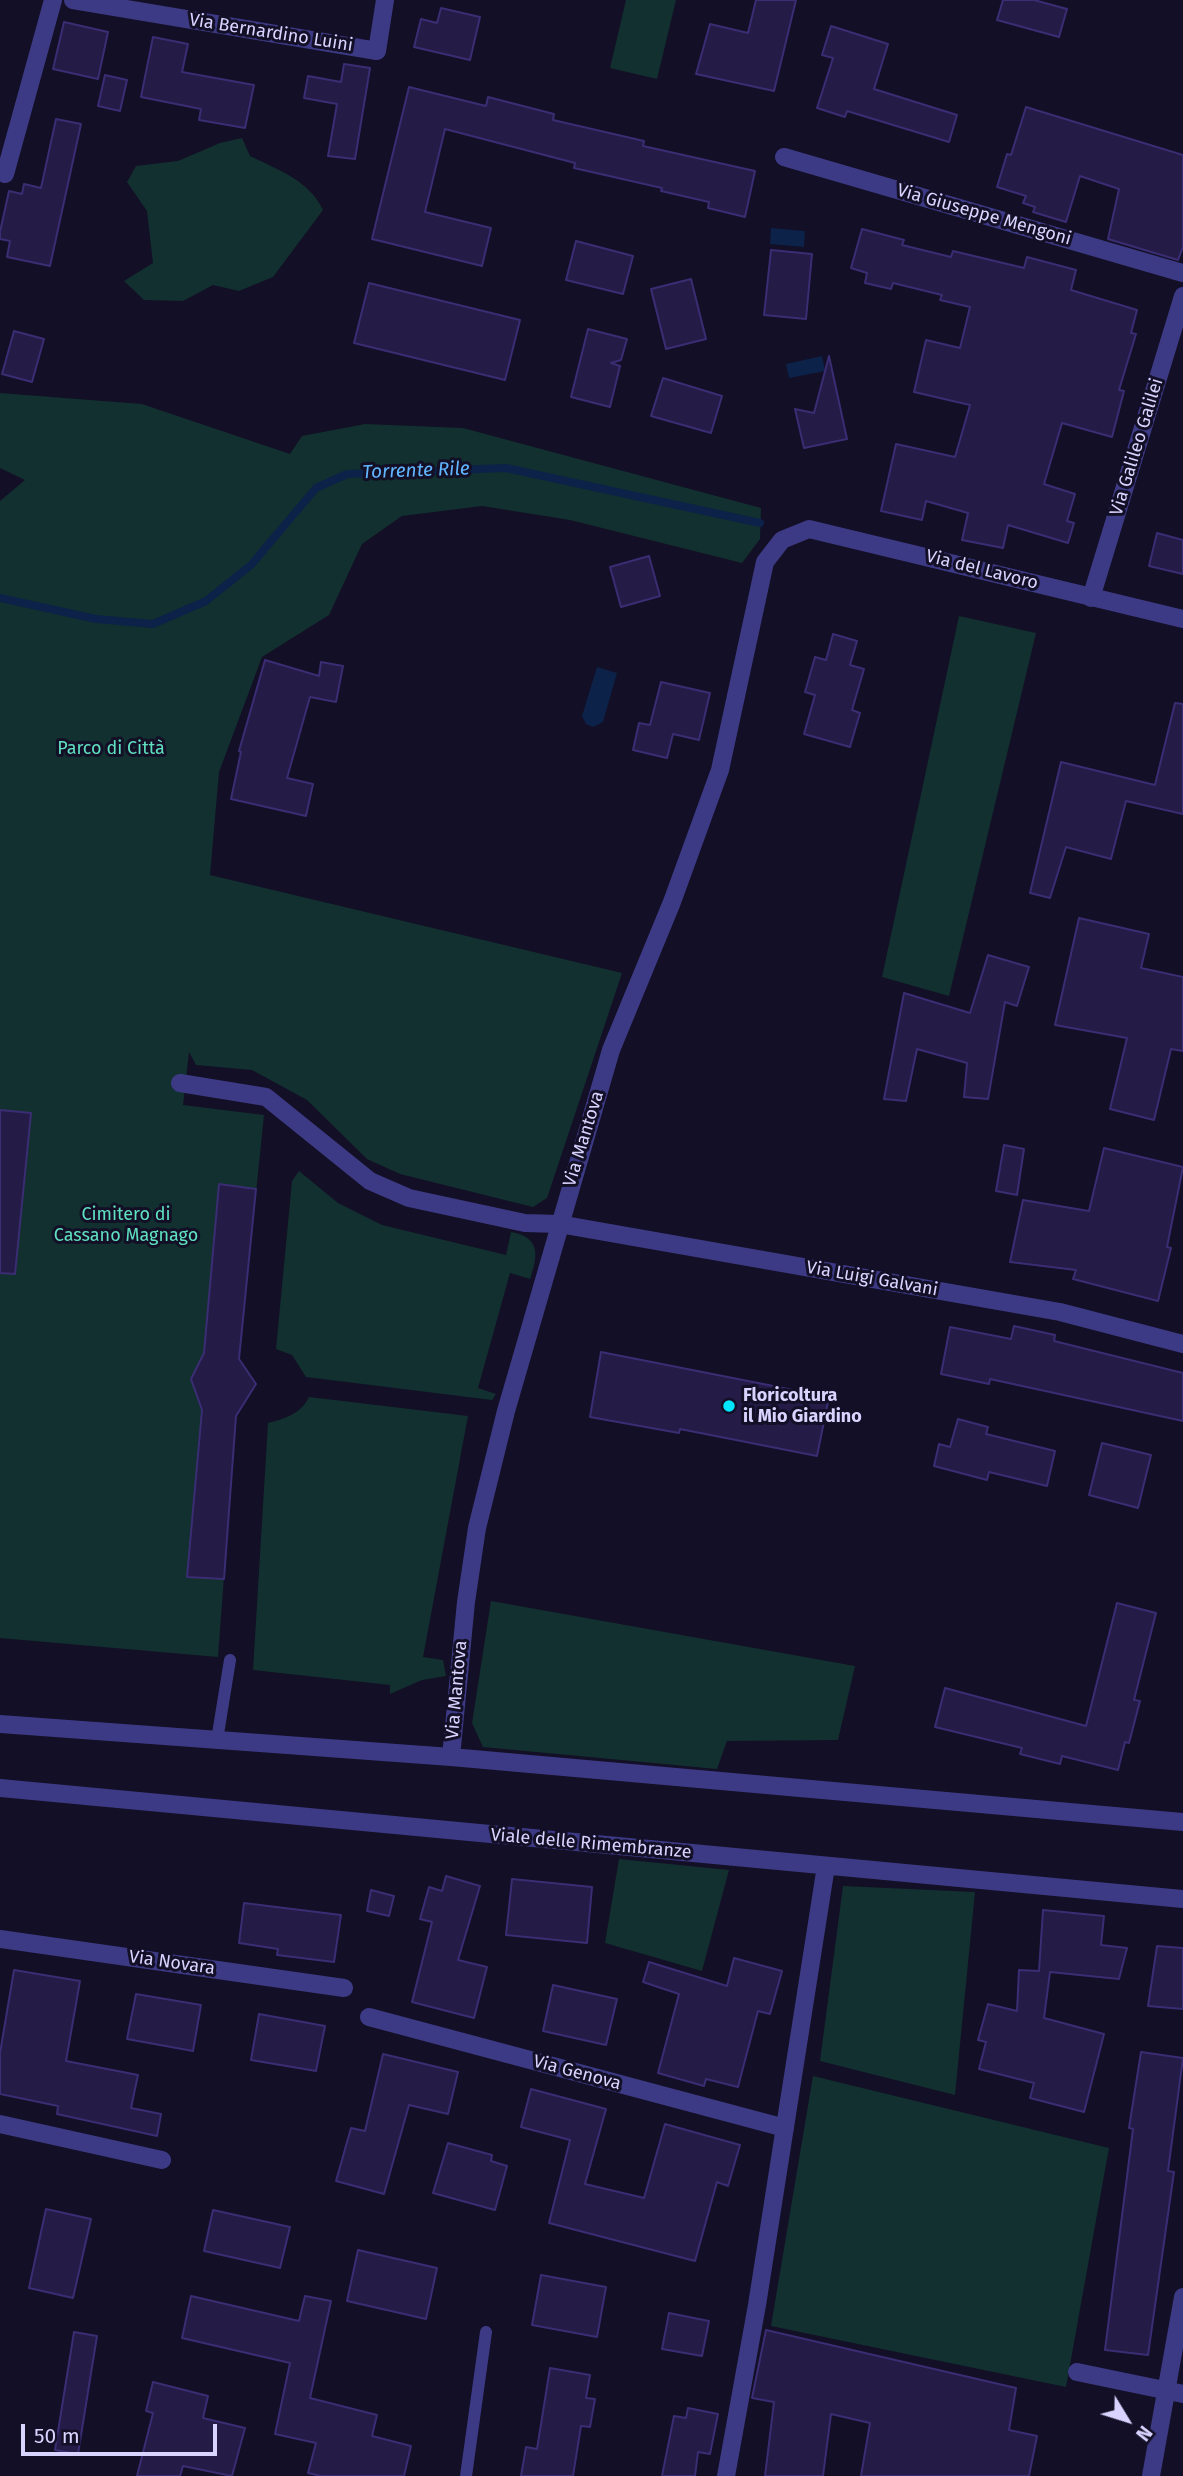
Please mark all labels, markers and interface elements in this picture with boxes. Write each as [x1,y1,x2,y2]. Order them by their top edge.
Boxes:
street label: Via Bernardino Luini [188,9,354,57]
street label: Via Giuseppe Mengoni [894,180,1074,250]
street label: Via Galileo Galilei [1106,376,1168,518]
water label: Torrente Rile [362,458,470,484]
street label: Via del Lavoro [924,546,1040,594]
park label: Parco di Città [57,738,165,760]
street label: Via Mantova [559,1088,609,1190]
park label: Cimitero di Cassano Magnago [54,1204,198,1246]
street label: Via Luigi Galvani [805,1257,939,1301]
place label: Floricoltura il Mio Giardino [743,1385,862,1428]
marker: Floricoltura il Mio Giardino [721,1398,737,1414]
street label: Via Mantova [442,1640,472,1740]
street label: Viale delle Rimembranze [490,1824,692,1864]
street label: Via Novara [127,1946,217,1980]
street label: Via Genova [531,2051,623,2095]
north arrow [1092,2385,1162,2455]
scale bar [24,2410,220,2454]
text: N [1131,2421,1157,2445]
text: 50 m [34,2423,80,2449]

